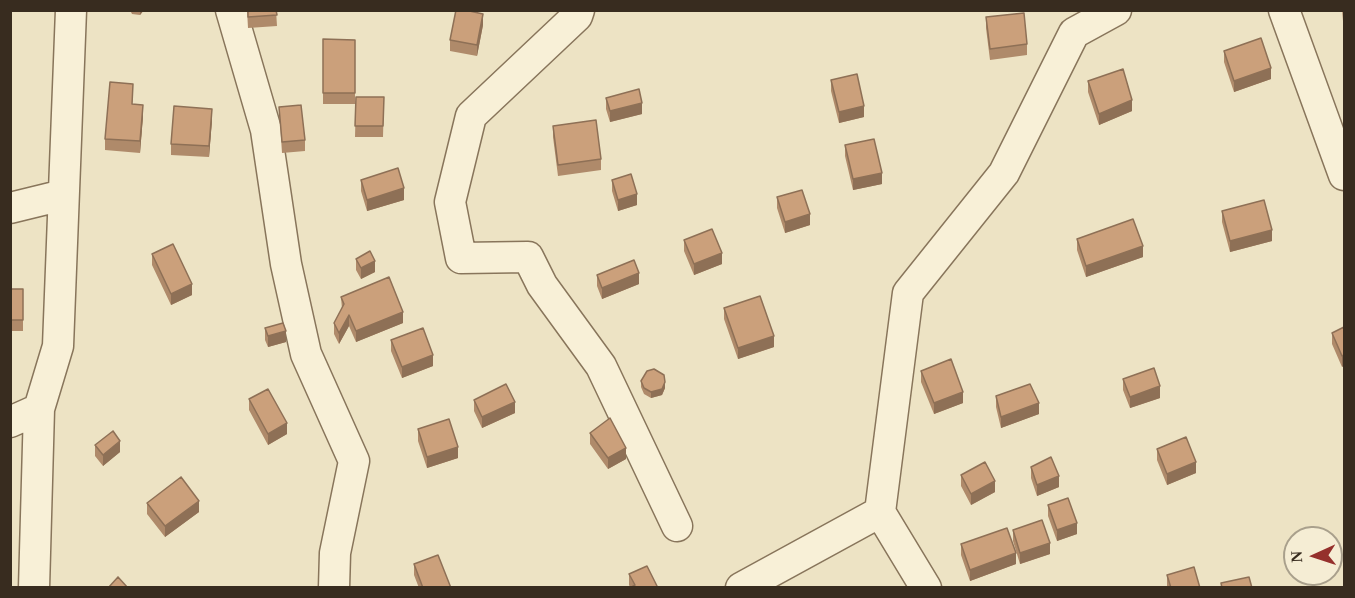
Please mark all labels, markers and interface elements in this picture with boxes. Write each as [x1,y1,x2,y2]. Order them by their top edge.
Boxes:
north arrow [1283,526,1343,586]
text: N [1288,551,1305,563]

